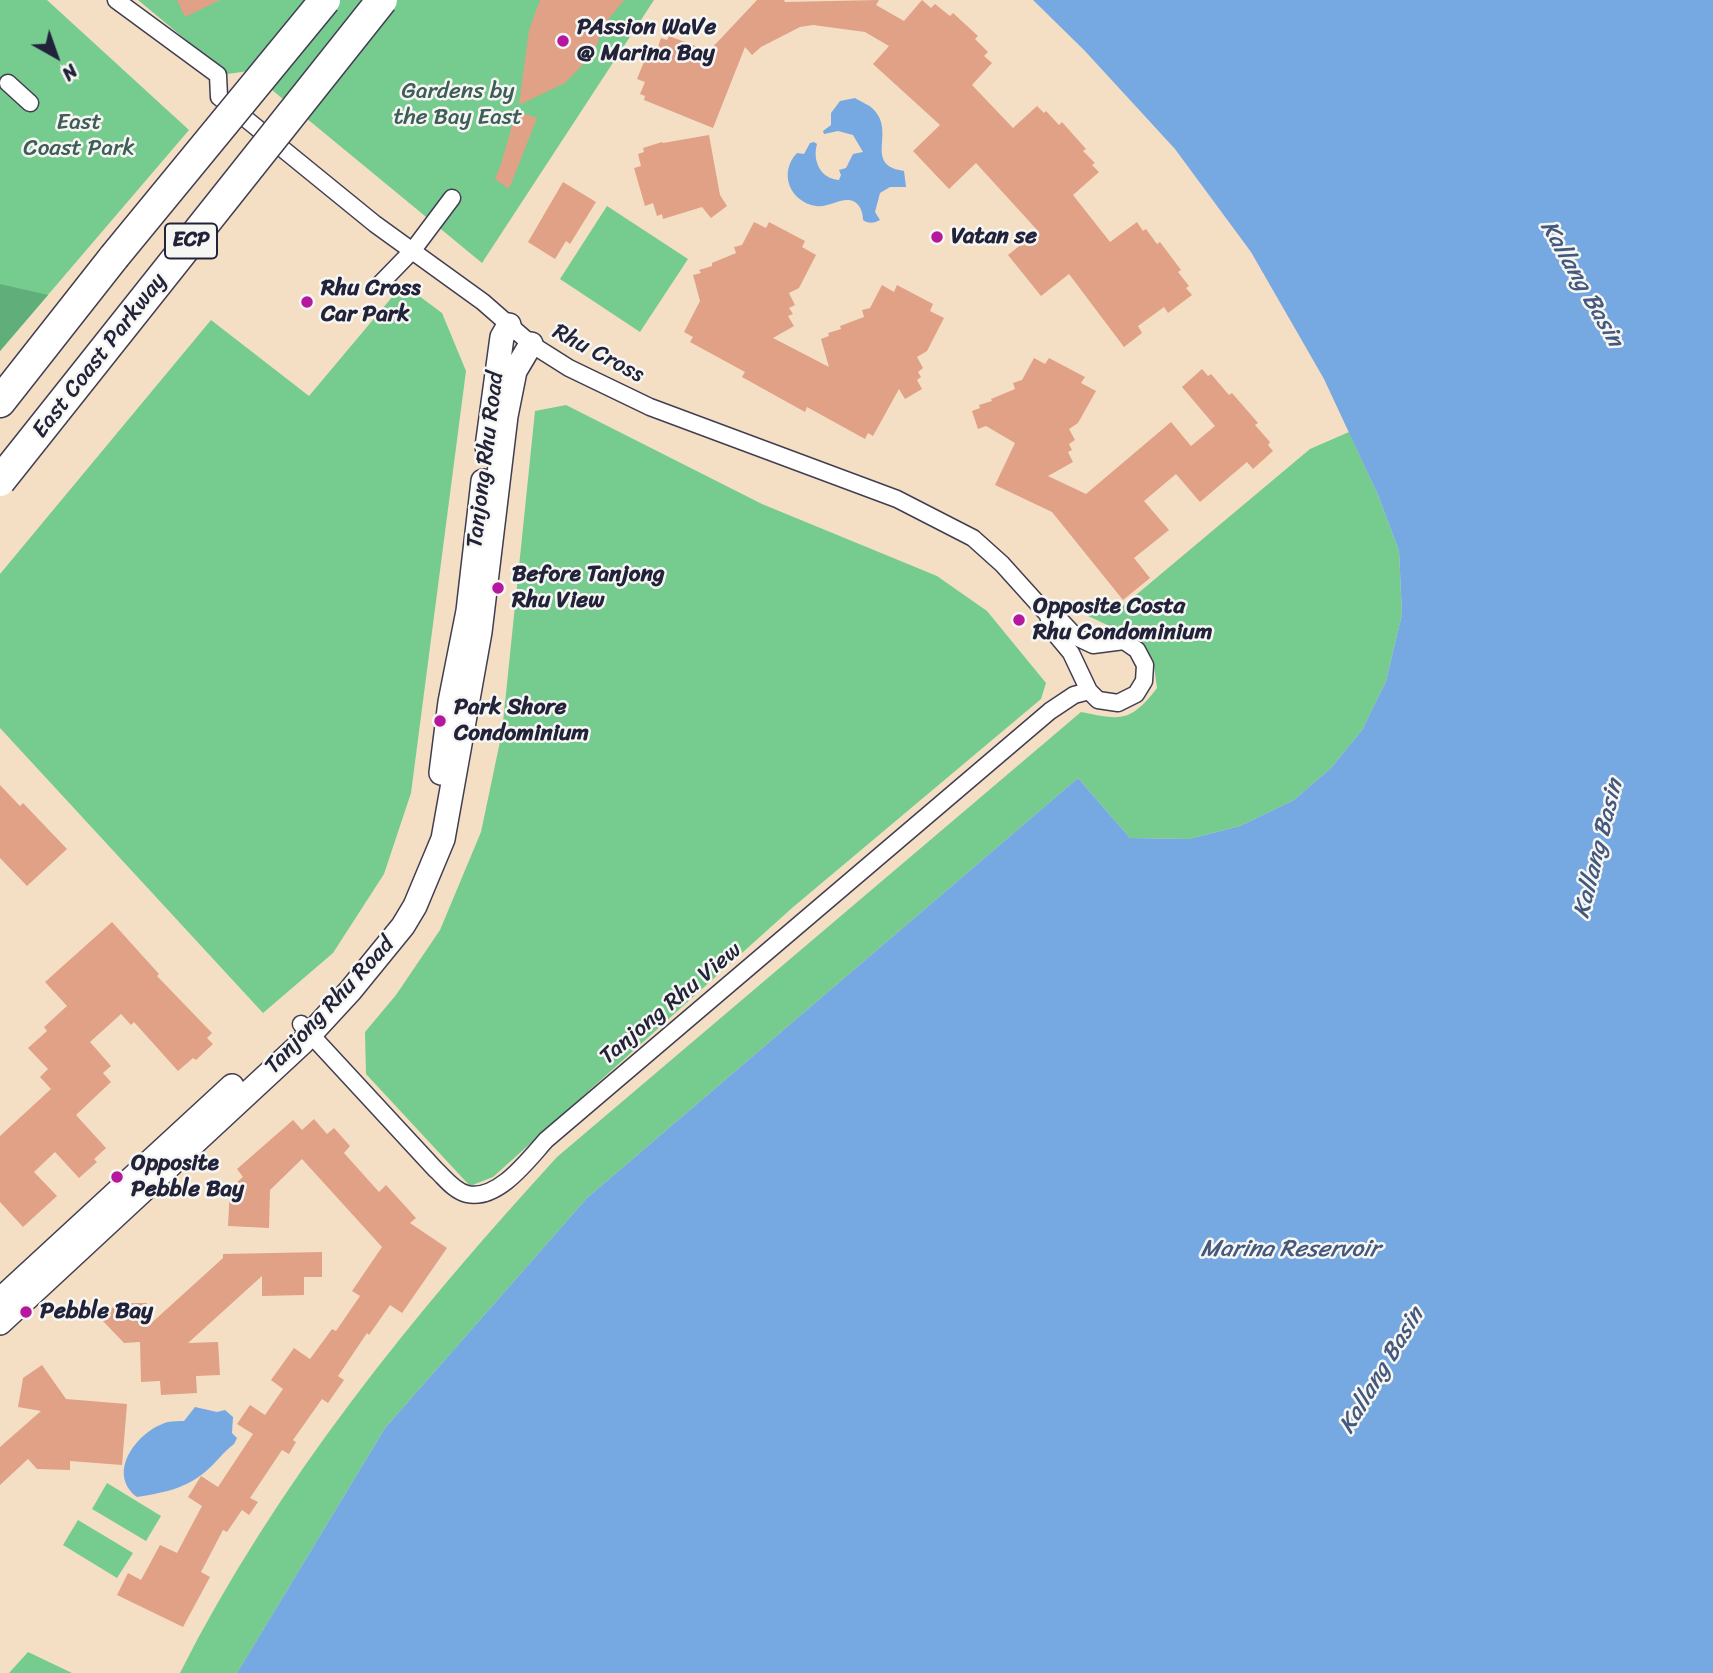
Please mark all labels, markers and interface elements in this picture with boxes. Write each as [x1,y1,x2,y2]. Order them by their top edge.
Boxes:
place label: PAssion WaVe @ Marina Bay [577,14,716,68]
north arrow [21,21,91,91]
marker: PAssion WaVe @ Marina Bay [555,33,571,49]
text: N [54,56,85,89]
park label: Gardens by the Bay East [394,78,522,132]
park label: East Coast Park [23,109,135,163]
water label: Kallang Basin [1533,216,1629,352]
place label: Vatan se [951,223,1037,251]
road number: ECP [165,224,217,258]
marker: Vatan se [929,229,945,245]
street label: East Coast Parkway [27,268,173,444]
place label: Rhu Cross Car Park [321,275,421,329]
marker: Rhu Cross Car Park [299,294,315,310]
street label: Rhu Cross [547,318,649,390]
street label: Tanjong Rhu Road [461,370,511,550]
place label: Before Tanjong Rhu View [512,561,665,615]
marker: Before Tanjong Rhu View [490,580,506,596]
place label: Opposite Costa Rhu Condominium [1033,593,1212,647]
marker: Opposite Costa Rhu Condominium [1011,612,1027,628]
place label: Park Shore Condominium [454,694,589,748]
marker: Park Shore Condominium [432,713,448,729]
water label: Kallang Basin [1568,777,1630,921]
street label: Tanjong Rhu Road [259,932,401,1080]
street label: Tanjong Rhu View [595,937,747,1071]
place label: Opposite Pebble Bay [131,1150,244,1204]
marker: Opposite Pebble Bay [109,1169,125,1185]
water label: Marina Reservoir [1201,1236,1379,1264]
place label: Pebble Bay [40,1298,153,1326]
water label: Kallang Basin [1333,1303,1431,1439]
marker: Pebble Bay [18,1304,34,1320]

